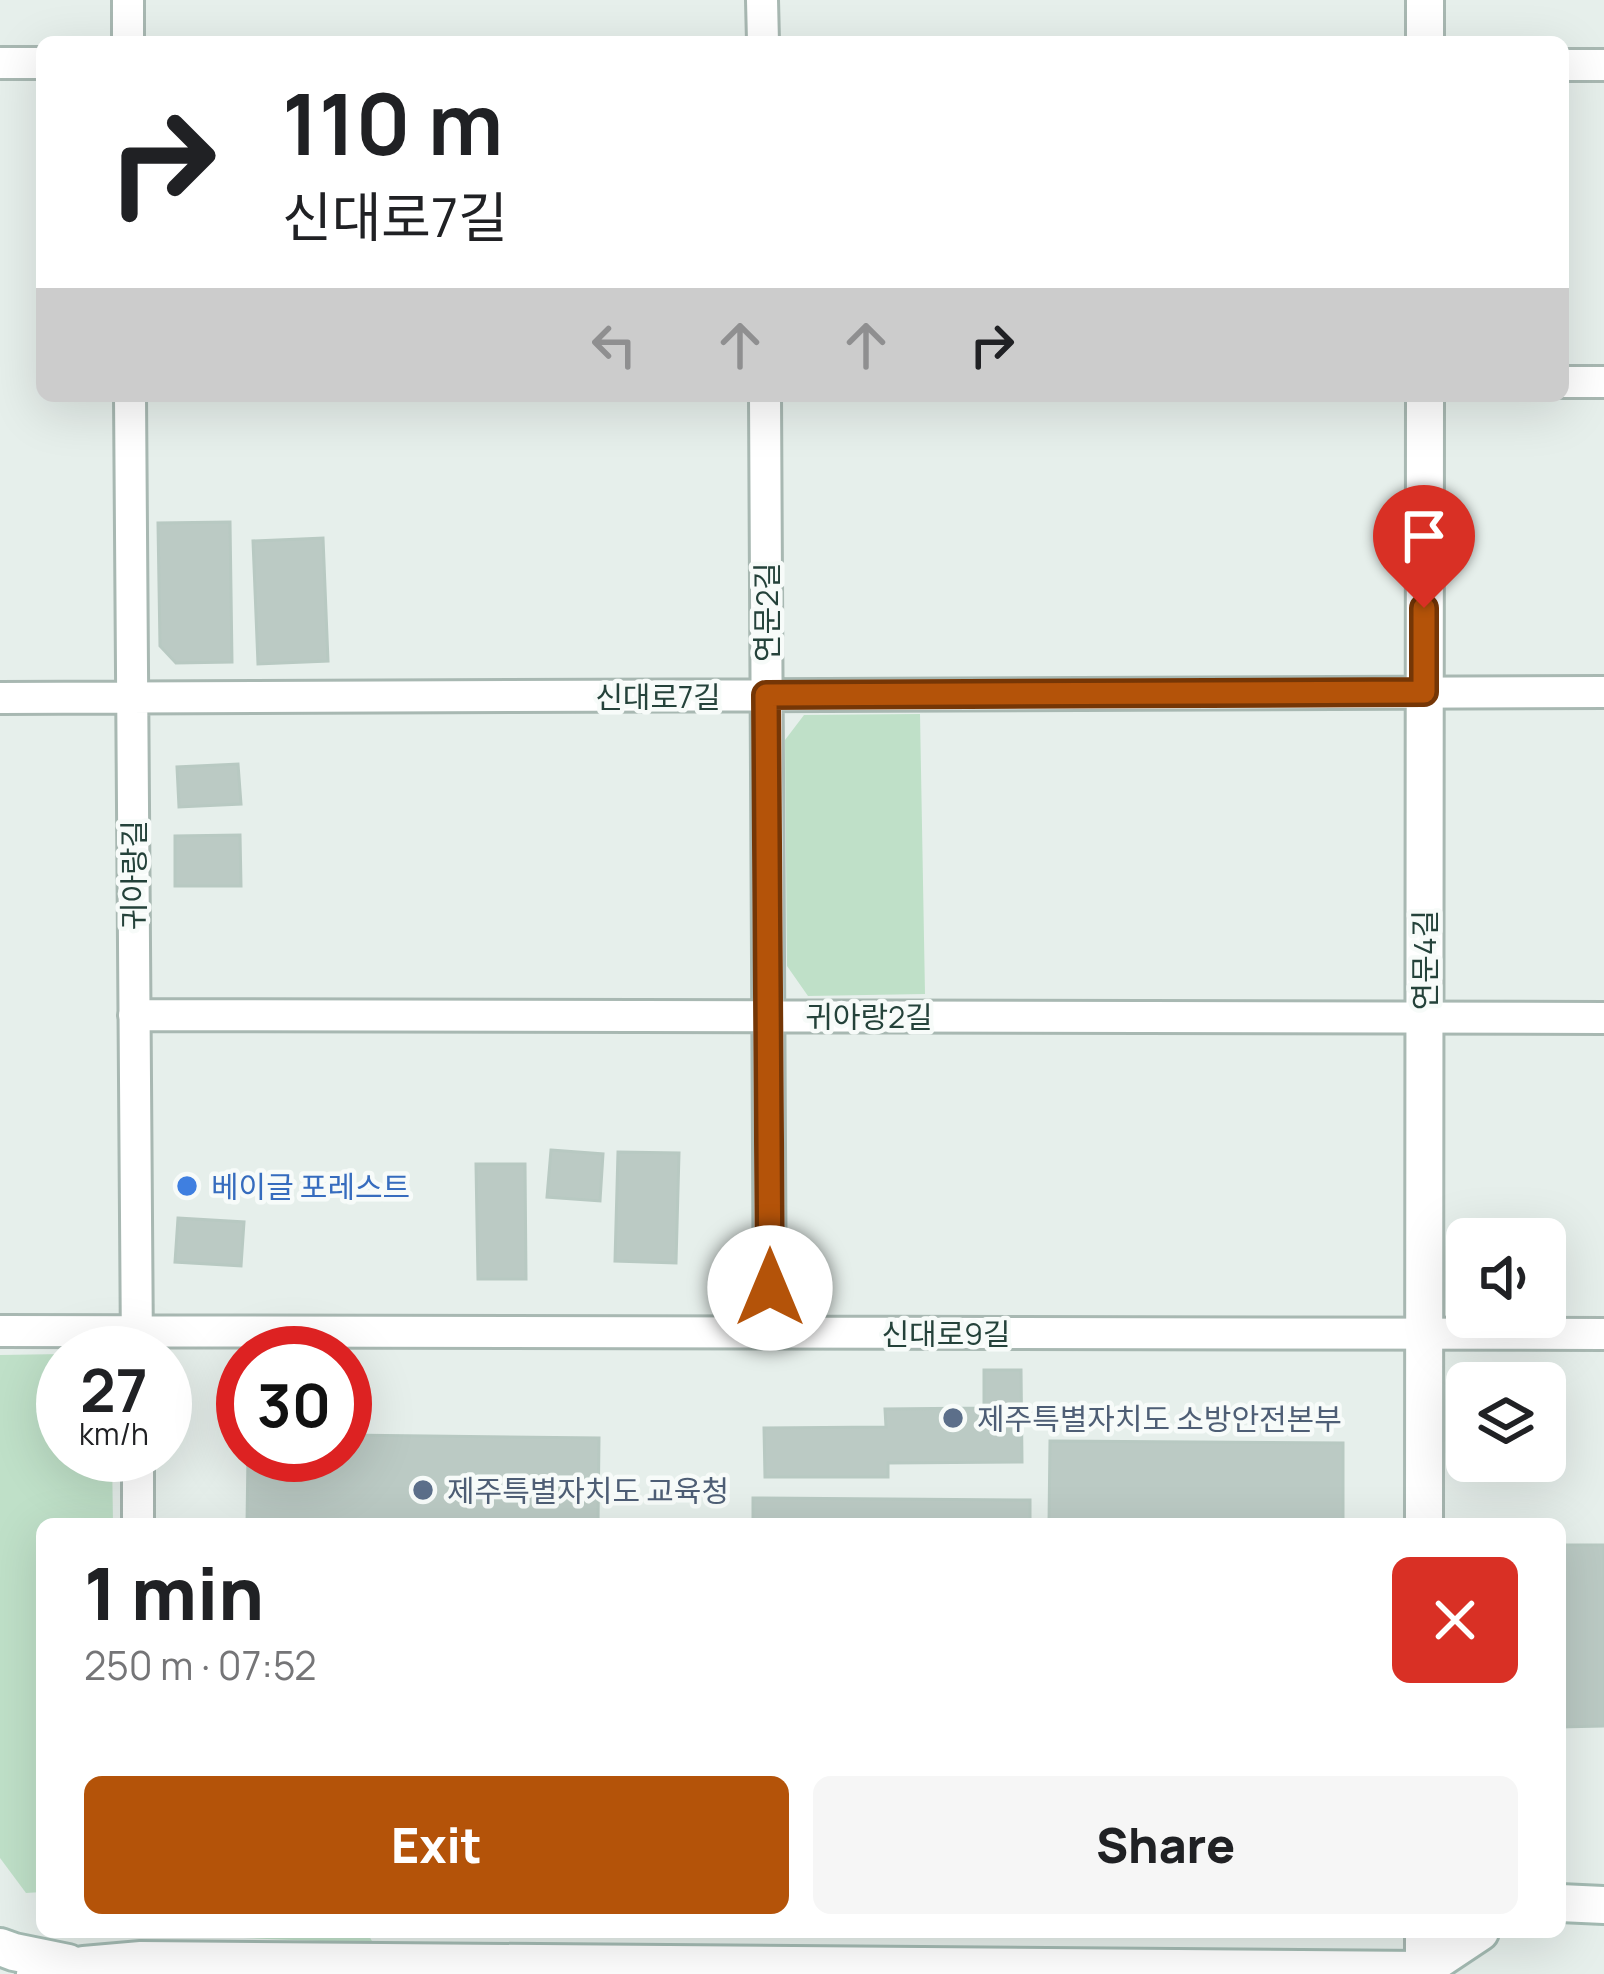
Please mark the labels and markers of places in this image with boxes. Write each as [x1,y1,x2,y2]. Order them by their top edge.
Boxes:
pin [1373,485,1475,608]
place label: 베이글 포레스트 [211,1166,410,1207]
marker: 베이글 포레스트 [174,1173,200,1199]
place label: 제주특별자치도 소방안전본부 [977,1398,1342,1439]
marker: 제주특별자치도 소방안전본부 [940,1405,966,1431]
place label: 제주특별자치도 교육청 [447,1470,729,1511]
marker: 제주특별자치도 교육청 [410,1477,436,1503]

